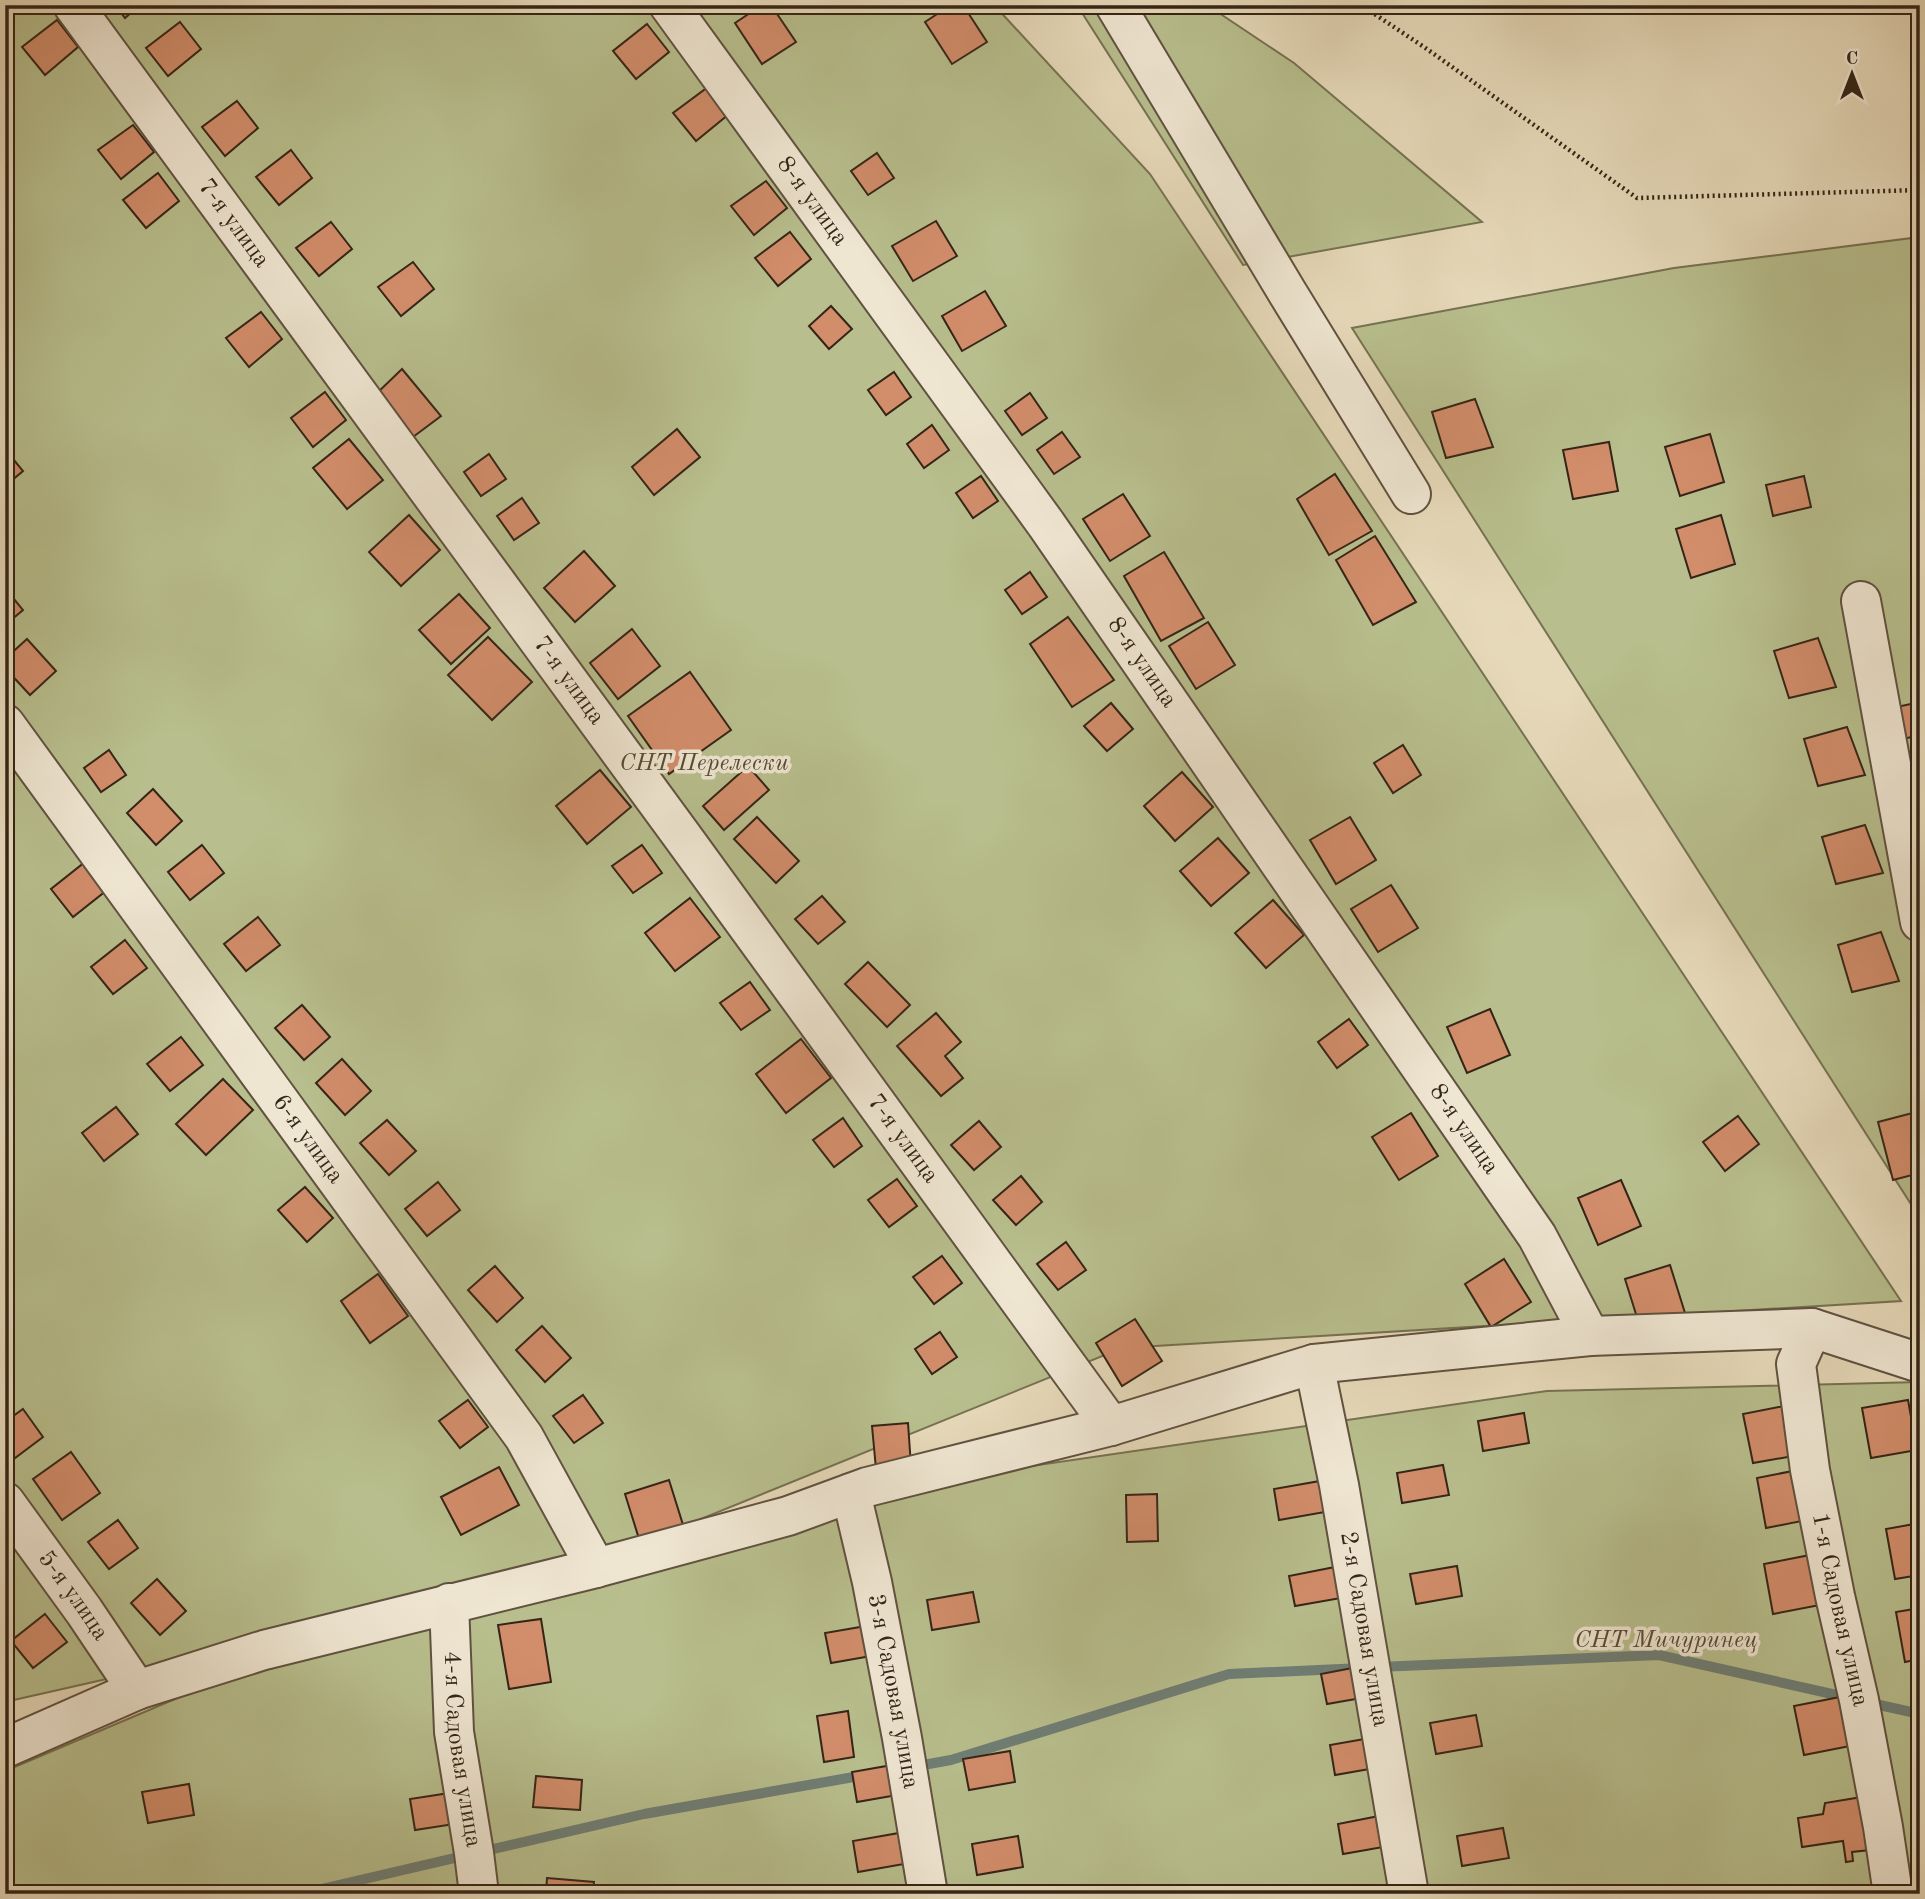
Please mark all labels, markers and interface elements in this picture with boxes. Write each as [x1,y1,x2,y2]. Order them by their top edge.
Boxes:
north arrow [1816,38,1886,108]
text: С [1846,50,1858,69]
street label: 8-я улица [772,153,852,251]
street label: 7-я улица [193,175,274,273]
street label: 8-я улица [1102,613,1181,712]
street label: 7-я улица [528,632,609,730]
park label: СНТ Перелески [619,752,789,776]
street label: 8-я улица [1424,1080,1503,1179]
street label: 7-я улица [862,1090,943,1188]
street label: 6-я улица [267,1091,348,1189]
street label: 1-я Садовая улица [1807,1511,1872,1709]
street label: 2-я Садовая улица [1335,1530,1392,1729]
street label: 5-я улица [33,1547,112,1645]
street label: 3-я Садовая улица [863,1592,922,1791]
park label: СНТ Мичуринец [1574,1629,1758,1653]
street label: 4-я Садовая улица [439,1651,485,1849]

